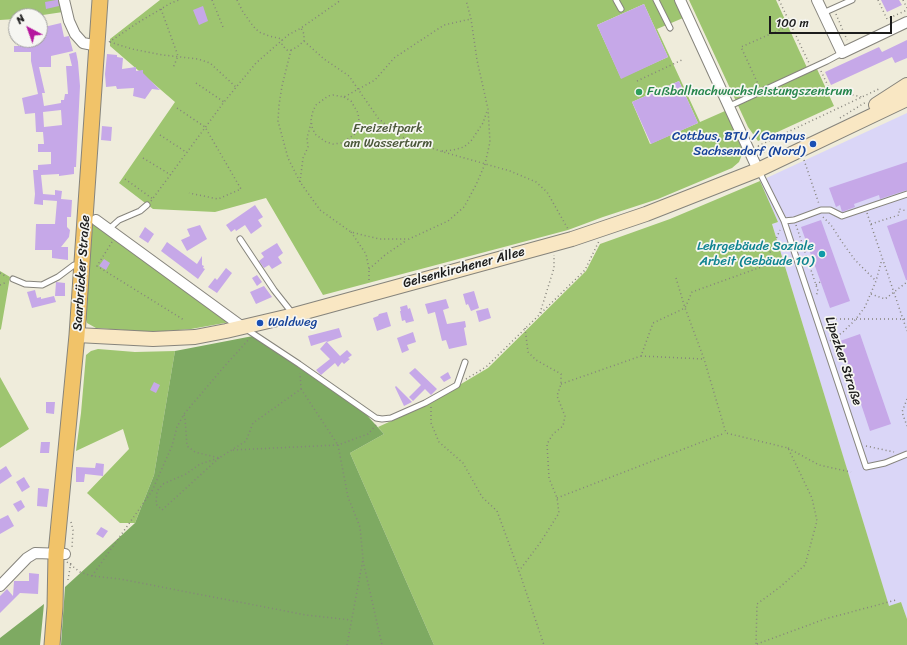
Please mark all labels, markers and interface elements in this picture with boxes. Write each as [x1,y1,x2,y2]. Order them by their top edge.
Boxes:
north arrow [8,8,48,48]
scale bar [771,8,894,34]
text: N [11,10,30,29]
text: 100 m [776,12,809,34]
place label: Fußballnachwuchsleistungszentrum [647,84,853,100]
marker: Fußballnachwuchsleistungszentrum [634,87,644,97]
park label: Freizeitpark am Wasserturm [344,121,432,152]
place label: Cottbus, BTU / Campus Sachsendorf (Nord) [672,129,805,160]
marker: Cottbus, BTU / Campus Sachsendorf (Nord) [808,139,818,149]
street label: Saarbrücker Straße [70,215,94,331]
place label: Lehrgebäude Soziale Arbeit (Gebäude 10) [697,239,814,270]
street label: Gelsenkirchener Allee [401,244,527,292]
marker: Lehrgebäude Soziale Arbeit (Gebäude 10) [817,249,827,259]
place label: Waldweg [268,315,317,331]
street label: Lipezker Straße [821,315,865,407]
marker: Waldweg [255,318,265,328]

